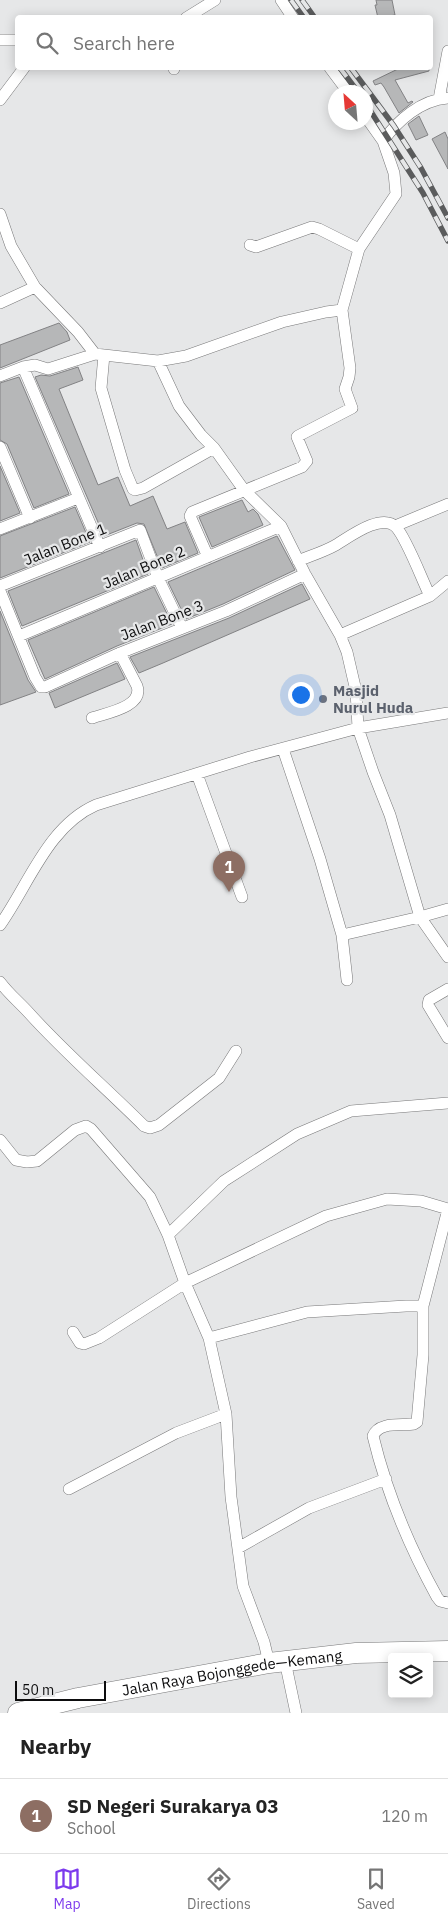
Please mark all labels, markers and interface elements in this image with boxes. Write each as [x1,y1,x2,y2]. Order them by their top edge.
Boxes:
search box [15,15,433,70]
icon: search [33,29,61,57]
text: Search here [73,31,175,55]
north arrow [328,85,373,130]
street label: Jalan Bone 1 [21,519,109,569]
street label: Jalan Bone 2 [100,541,188,593]
street label: Jalan Bone 3 [118,595,206,645]
place label: Masjid Nurul Huda [333,681,414,717]
your location [288,682,314,708]
marker: Masjid Nurul Huda [317,693,329,705]
pin: 1 [213,851,245,892]
street label: Jalan Raya Bojonggede—Kemang [120,1645,343,1699]
map controls [388,1653,433,1698]
button: layers [388,1653,433,1698]
scale bar [15,1678,106,1701]
text: 50 m [22,1681,54,1699]
text: Nearby [20,1732,91,1760]
text: SD Negeri Surakarya 03 [67,1794,279,1818]
text: 1 [31,1806,41,1826]
text: 120 m [381,1806,428,1826]
text: School [67,1818,116,1838]
tab: Map [53,1865,81,1913]
tab: Directions [187,1865,251,1913]
tab: Saved [357,1865,395,1913]

